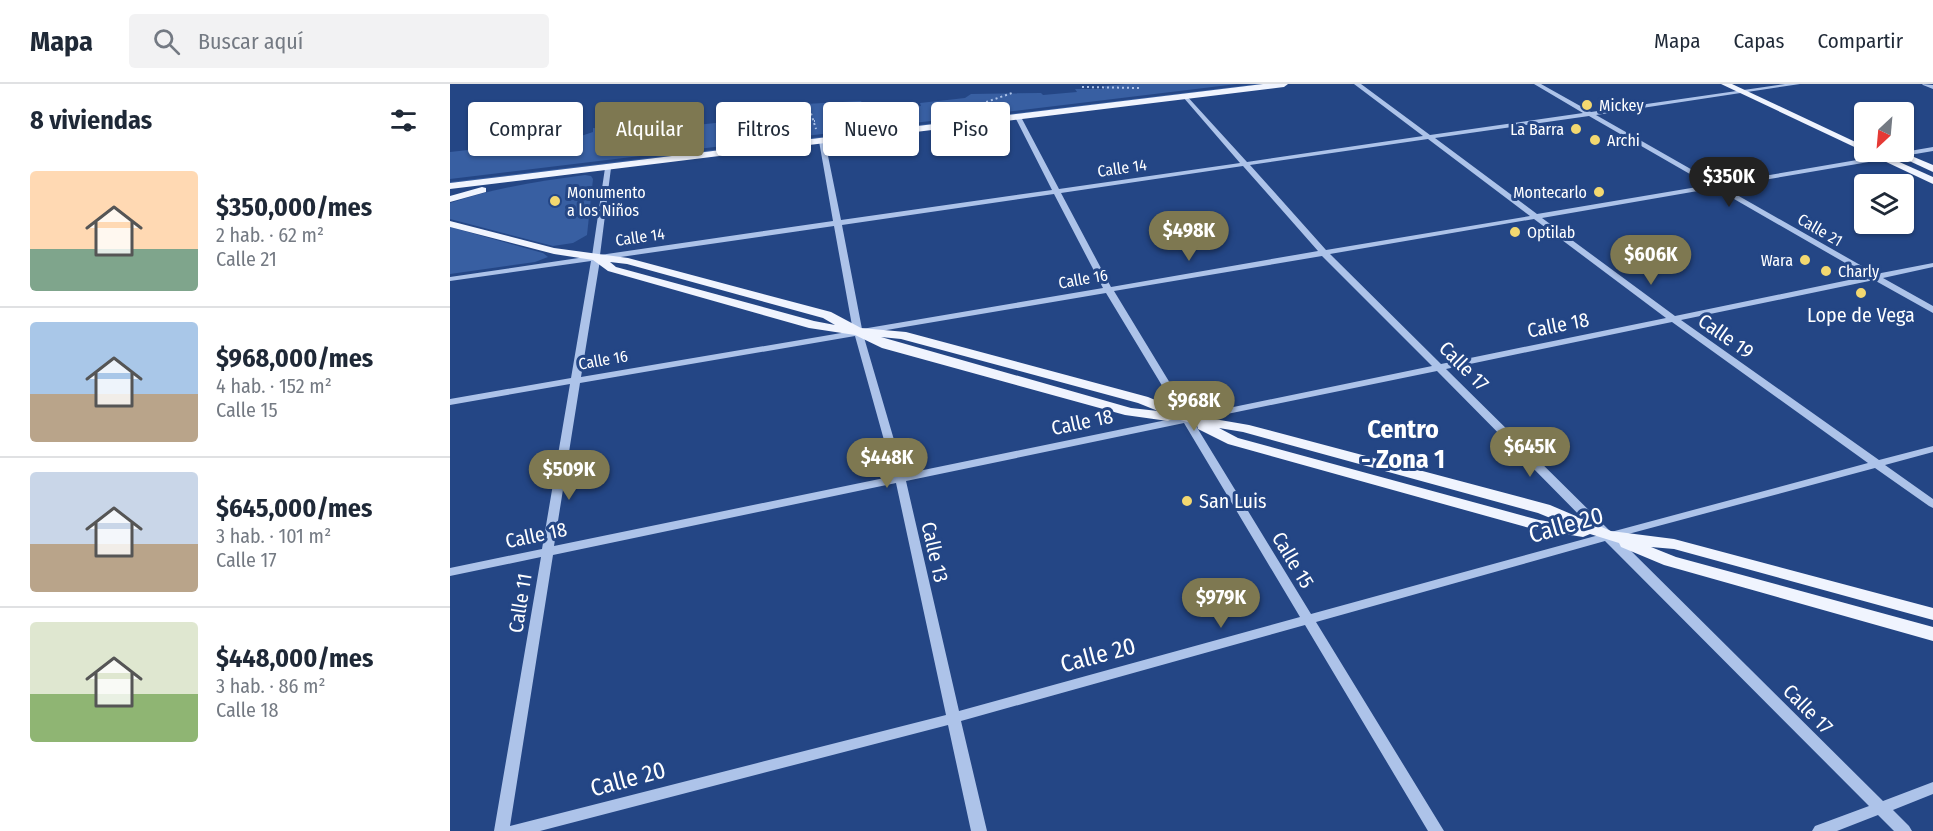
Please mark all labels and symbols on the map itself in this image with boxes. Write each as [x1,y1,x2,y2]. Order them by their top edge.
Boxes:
place label: Mickey [1599,96,1644,115]
marker: Mickey [1580,98,1594,112]
north arrow [1854,102,1914,162]
place label: La Barra [1510,120,1564,139]
marker: La Barra [1569,122,1583,136]
place label: Archi [1607,131,1640,150]
marker: Archi [1588,133,1602,147]
street label: Calle 14 [1096,155,1148,181]
pin: $350K [1687,157,1771,208]
place label: Monumento a los Niños [567,183,646,220]
place label: Montecarlo [1513,183,1587,202]
marker: Montecarlo [1592,185,1606,199]
marker: Monumento a los Niños [548,194,562,208]
street label: Calle 21 [1794,210,1846,250]
pin: $498K [1147,211,1231,262]
place label: Optilab [1527,223,1575,242]
street label: Calle 14 [614,224,666,250]
marker: Optilab [1508,225,1522,239]
pin: $606K [1609,235,1693,286]
place label: Wara [1761,251,1793,270]
marker: Wara [1798,253,1812,267]
place label: Charly [1838,262,1880,281]
marker: Charly [1819,264,1833,278]
street label: Calle 16 [1057,265,1109,293]
marker: Lope de Vega [1854,286,1868,300]
place label: Lope de Vega [1807,303,1915,327]
street label: Calle 18 [1525,307,1591,343]
street label: Calle 19 [1694,308,1758,364]
street label: Calle 17 [1434,336,1494,396]
street label: Calle 16 [577,346,629,374]
pin: $968K [1152,381,1236,432]
street label: Calle 18 [1049,404,1115,440]
district label: Centro - Zona 1 [1361,414,1445,475]
pin: $645K [1488,427,1572,478]
pin: $448K [845,438,929,489]
pin: $509K [527,450,611,501]
place label: San Luis [1199,489,1267,513]
marker: San Luis [1180,494,1194,508]
street label: Calle 20 [1525,501,1607,549]
street label: Calle 18 [503,517,569,553]
street label: Calle 13 [916,519,954,585]
street label: Calle 15 [1267,527,1319,593]
street label: Calle 11 [503,572,537,634]
pin: $979K [1179,578,1263,629]
street label: Calle 20 [1057,632,1139,678]
street label: Calle 17 [1778,679,1838,739]
street label: Calle 20 [587,756,669,802]

